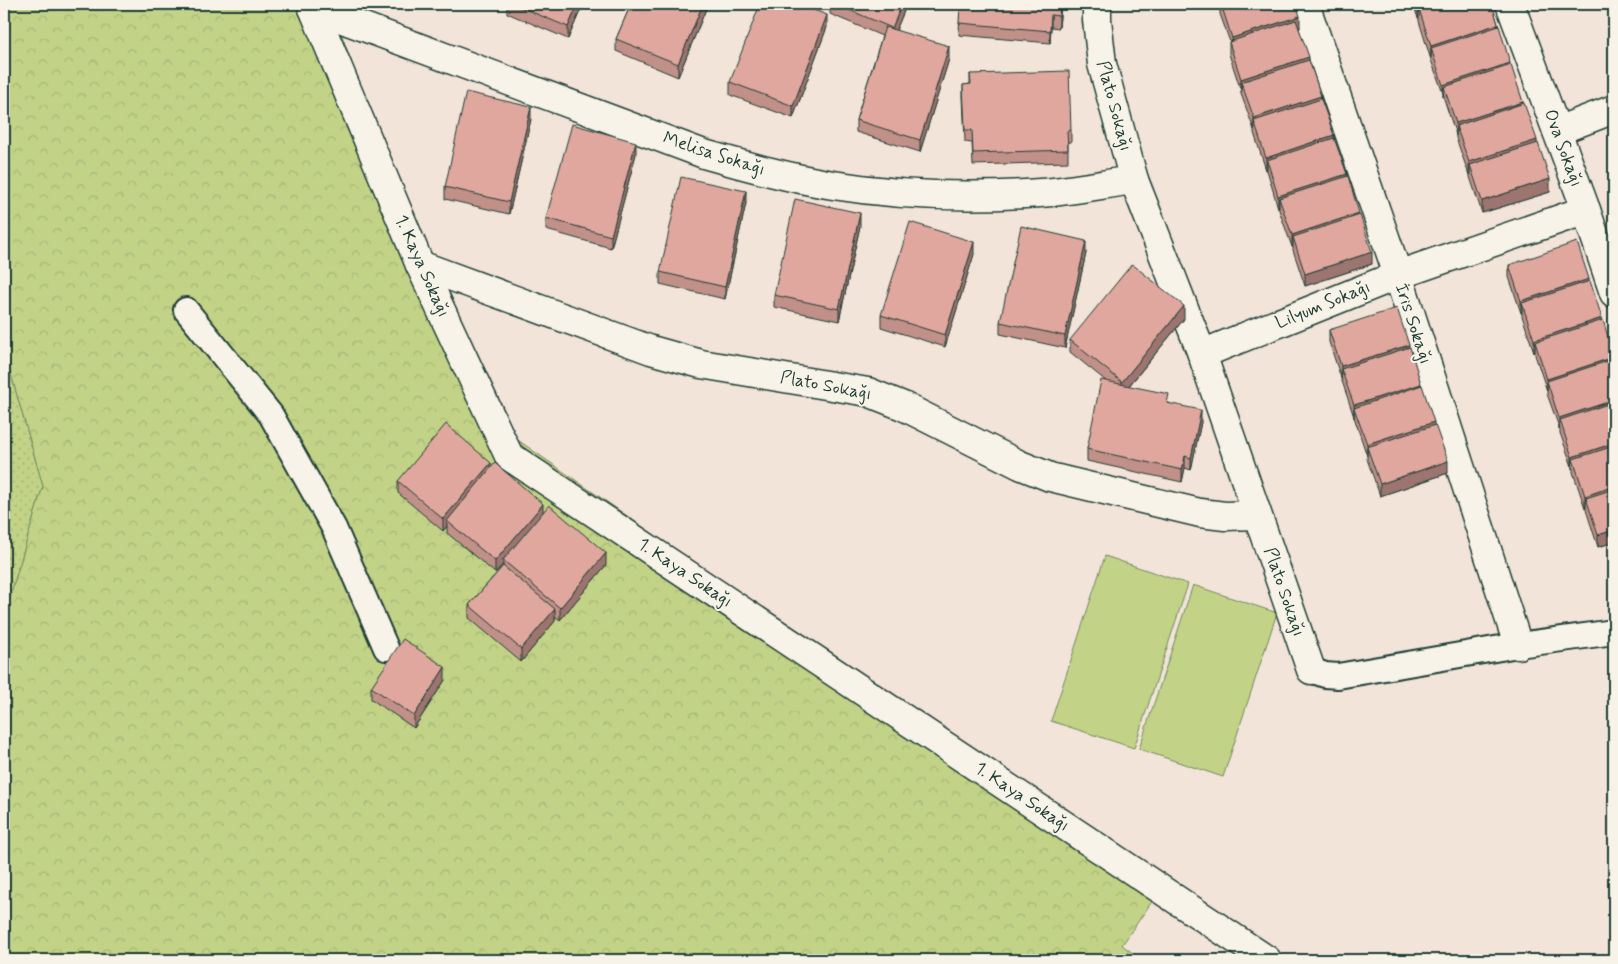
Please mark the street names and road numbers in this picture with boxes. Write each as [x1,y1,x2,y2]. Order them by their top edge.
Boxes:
street label: Plato Sokağı [1090,58,1138,154]
street label: Ova Sokağı [1538,106,1588,190]
street label: Melisa Sokağı [660,126,768,182]
street label: 1. Kaya Sokağı [389,211,455,321]
street label: Lilyum Sokağı [1272,275,1374,335]
street label: İris Sokağı [1389,281,1437,367]
street label: Plato Sokağı [778,365,874,407]
street label: 1. Kaya Sokağı [633,532,737,614]
street label: Plato Sokağı [1258,544,1310,640]
street label: 1. Kaya Sokağı [970,756,1074,838]

